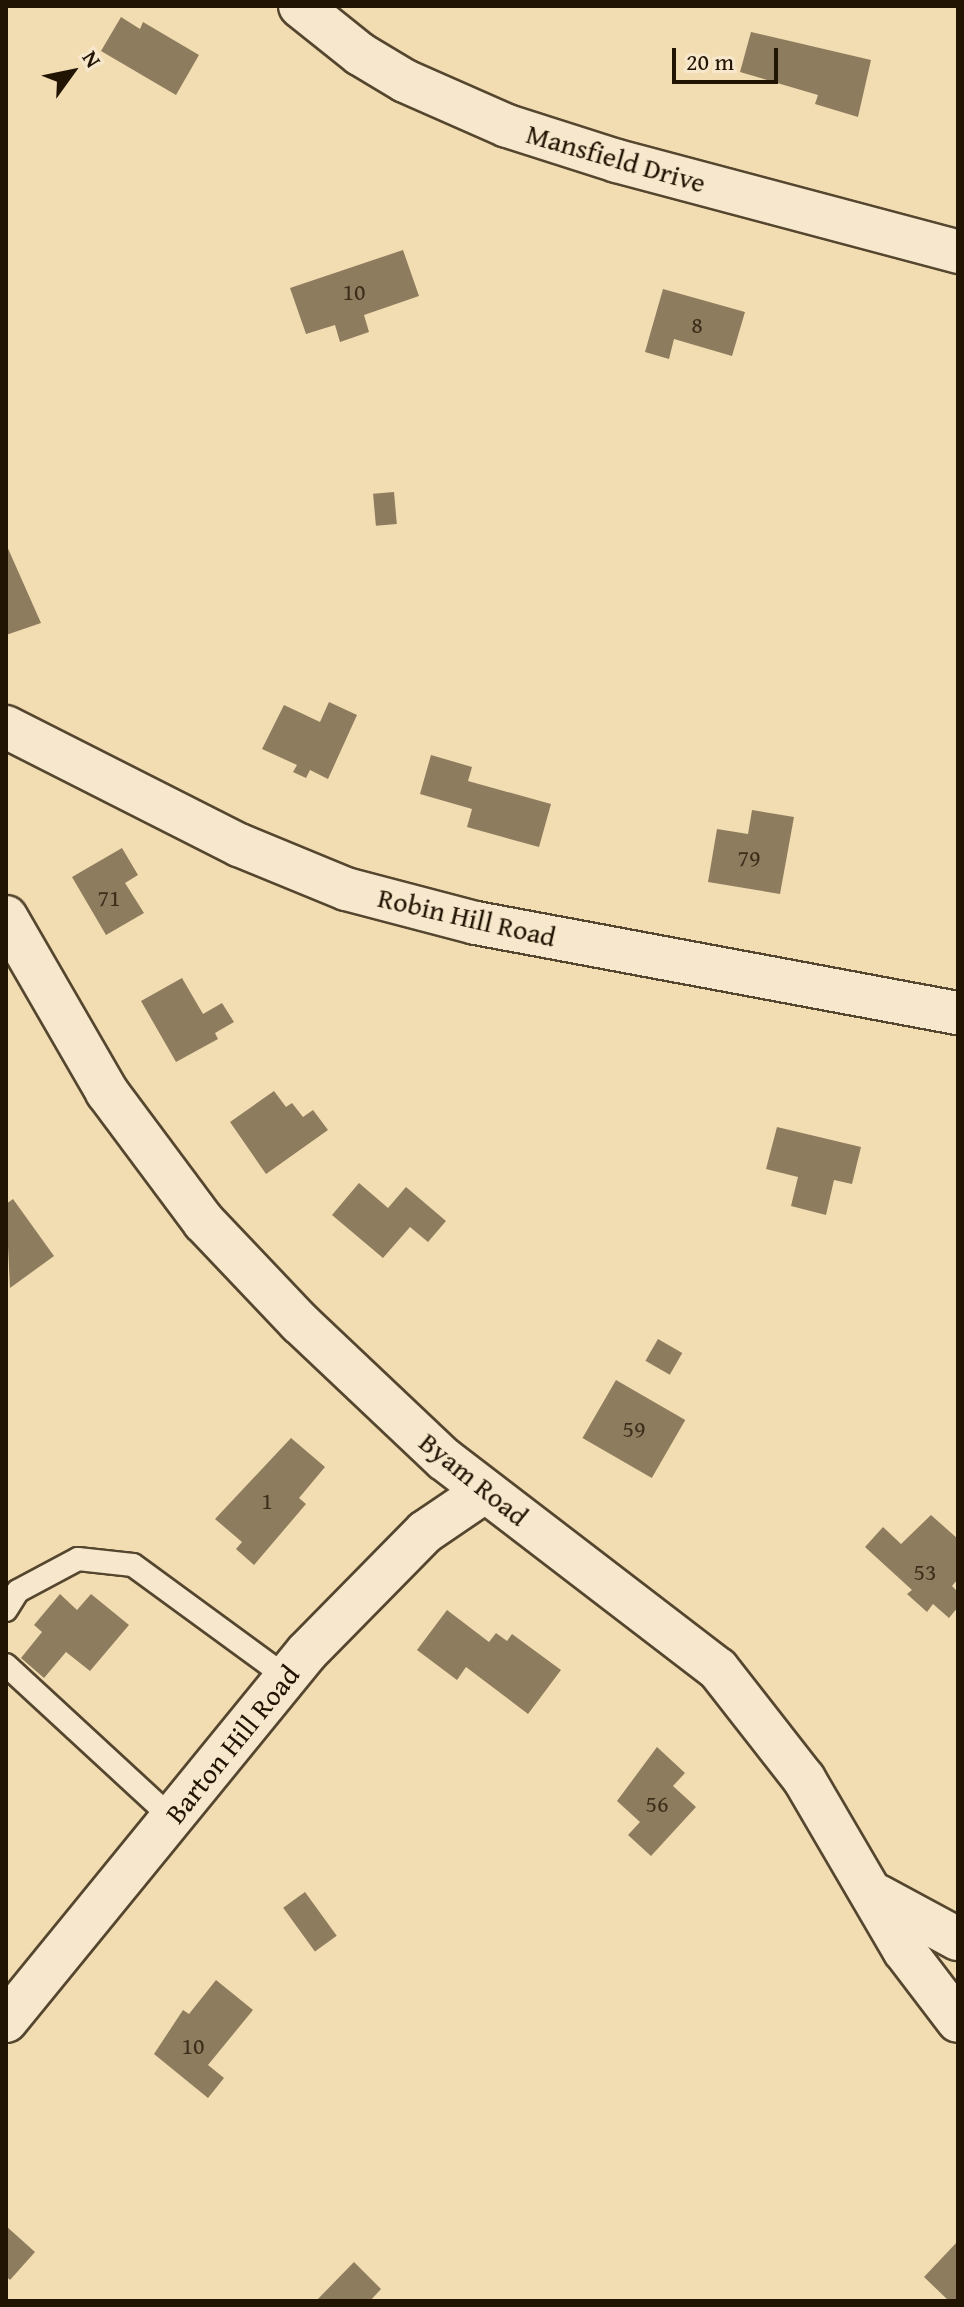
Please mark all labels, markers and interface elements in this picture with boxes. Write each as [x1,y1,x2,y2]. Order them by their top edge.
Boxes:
north arrow [32,32,112,112]
scale bar [676,32,782,82]
text: N [75,44,110,74]
text: 20 m [686,44,734,79]
street label: Mansfield Drive [523,116,709,200]
house number: 10 [342,278,366,306]
house number: 8 [691,311,703,339]
house number: 79 [737,844,761,872]
street label: Robin Hill Road [375,880,559,954]
house number: 71 [97,884,121,912]
house number: 59 [622,1415,646,1443]
street label: Byam Road [413,1425,535,1533]
house number: 1 [261,1487,273,1515]
house number: 53 [913,1558,937,1586]
street label: Barton Hill Road [158,1658,306,1830]
house number: 56 [645,1790,669,1818]
house number: 10 [181,2032,205,2060]

